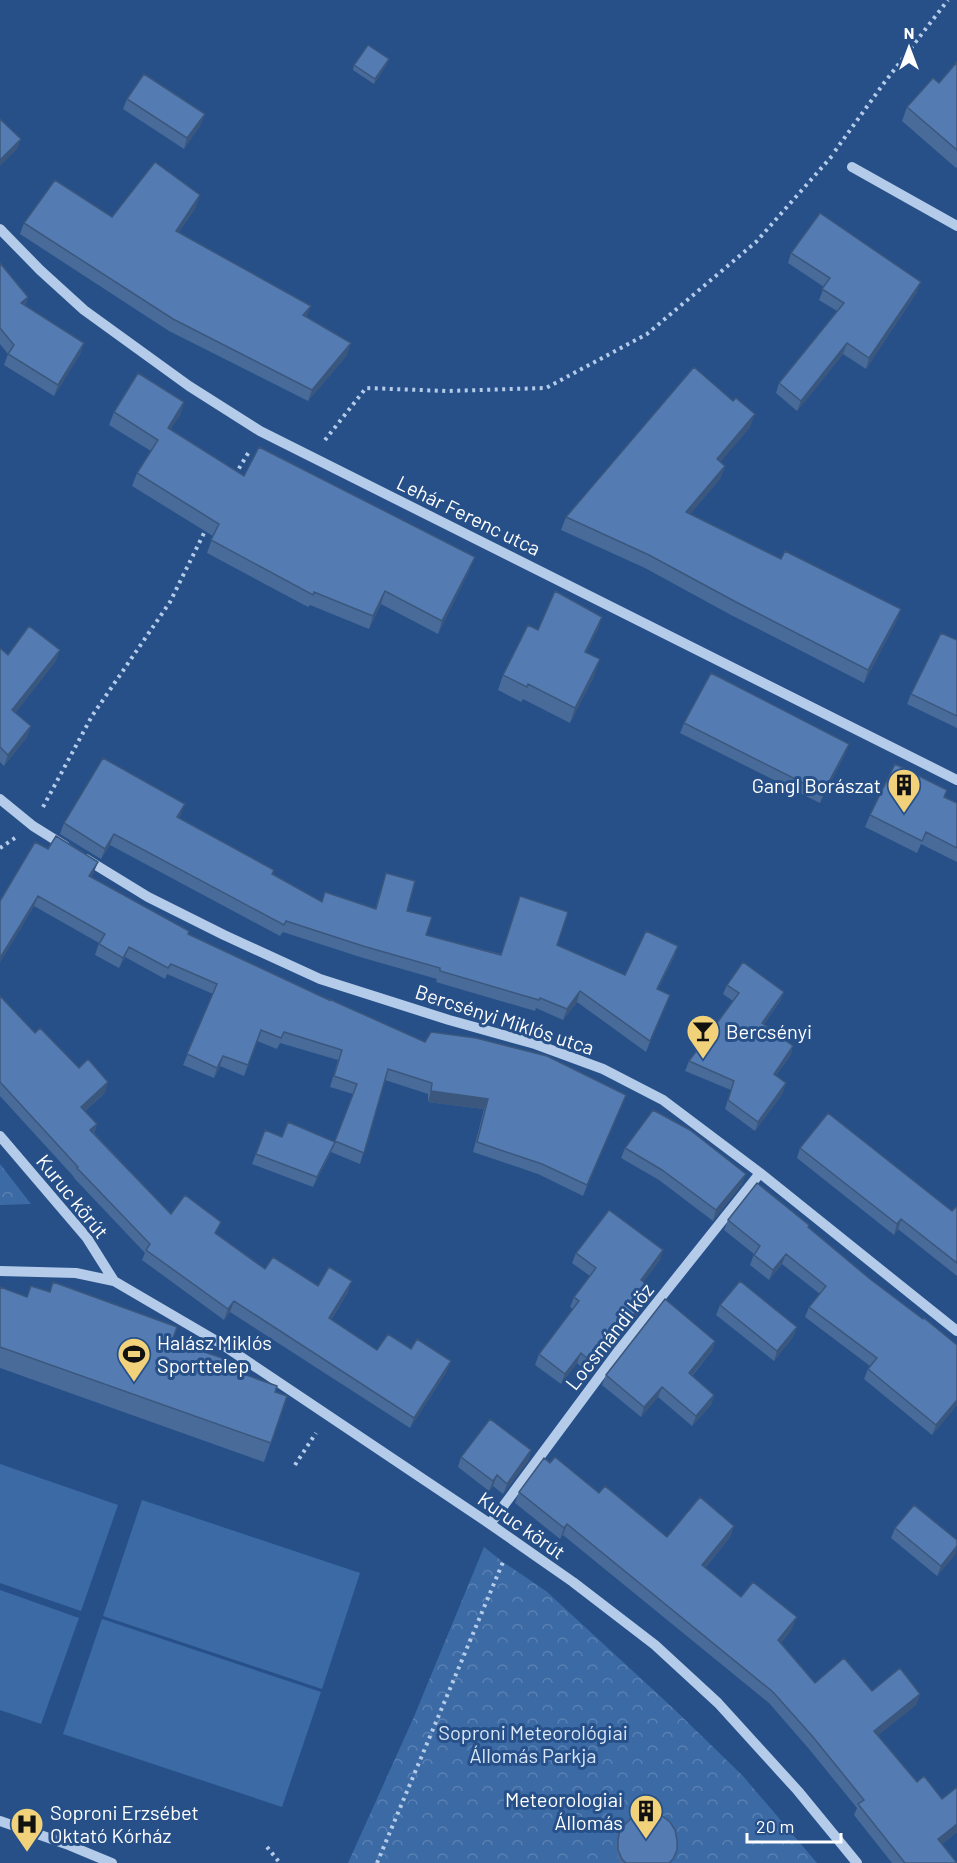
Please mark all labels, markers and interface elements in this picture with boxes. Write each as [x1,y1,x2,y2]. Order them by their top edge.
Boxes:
north arrow [879,18,939,78]
text: N [904,23,914,42]
street label: Lehár Ferenc utca [393,470,545,560]
building icon: Gangl Borászat [886,767,922,814]
place label: Gangl Borászat [752,773,881,797]
street label: Bercsényi Miklós utca [413,979,597,1059]
bar icon: Bercsényi [685,1013,721,1060]
place label: Bercsényi [726,1019,812,1043]
street label: Kuruc körút [32,1149,114,1243]
street label: Locsmándi köz [560,1278,658,1394]
place label: Halász Miklós Sporttelep [157,1330,272,1377]
sports icon: Halász Miklós Sporttelep [116,1336,152,1383]
street label: Kuruc körút [474,1486,570,1564]
park label: Soproni Meteorológiai Állomás Parkja [438,1720,628,1767]
place label: Meteorologiai Állomás [505,1787,623,1834]
building icon: Meteorologiai Állomás [628,1793,664,1840]
place label: Soproni Erzsébet Oktató Kórház [50,1800,199,1847]
hospital icon: Soproni Erzsébet Oktató Kórház [9,1806,45,1853]
scale bar [747,1806,842,1844]
text: 20 m [756,1815,794,1837]

